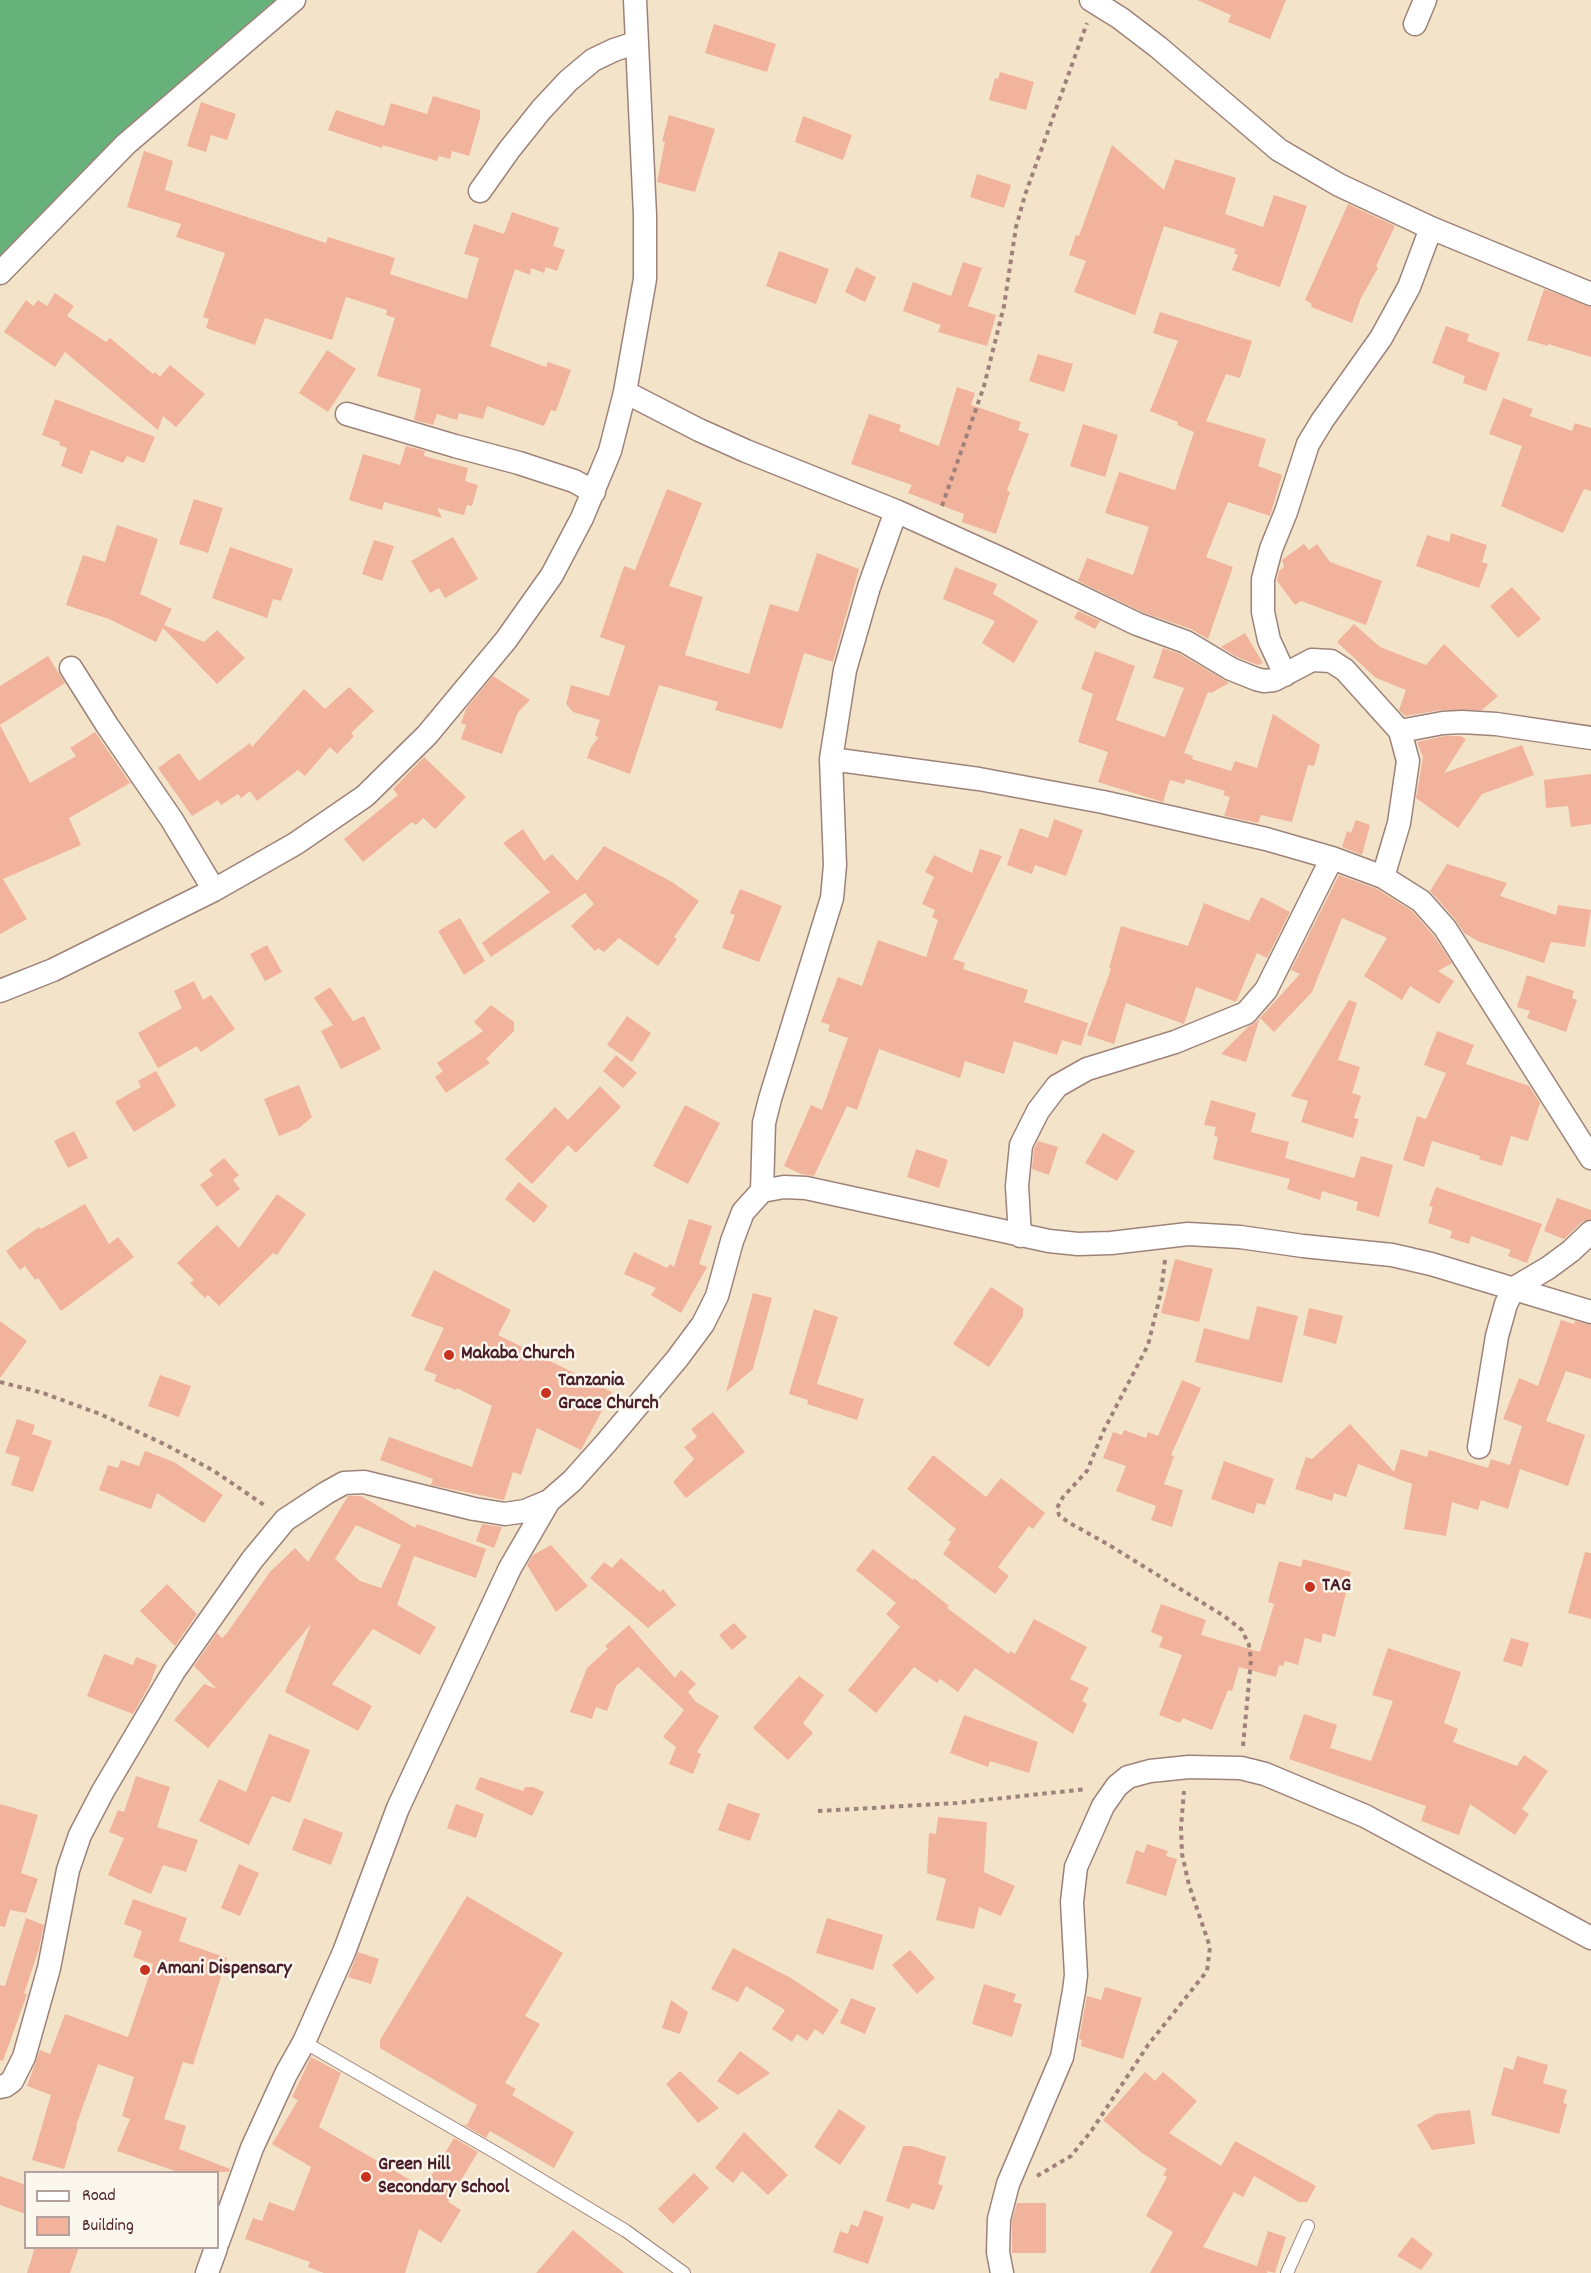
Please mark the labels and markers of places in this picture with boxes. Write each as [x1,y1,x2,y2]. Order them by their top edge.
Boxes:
place label: Makaba Church [461,1343,575,1367]
marker: Makaba Church [442,1348,456,1362]
place label: Tanzania Grace Church [558,1370,659,1417]
marker: Tanzania Grace Church [539,1386,553,1400]
place label: TAG [1322,1575,1351,1599]
marker: TAG [1303,1580,1317,1594]
place label: Amani Dispensary [157,1958,291,1982]
marker: Amani Dispensary [138,1963,152,1977]
place label: Green Hill Secondary School [378,2154,509,2201]
marker: Green Hill Secondary School [359,2170,373,2184]

